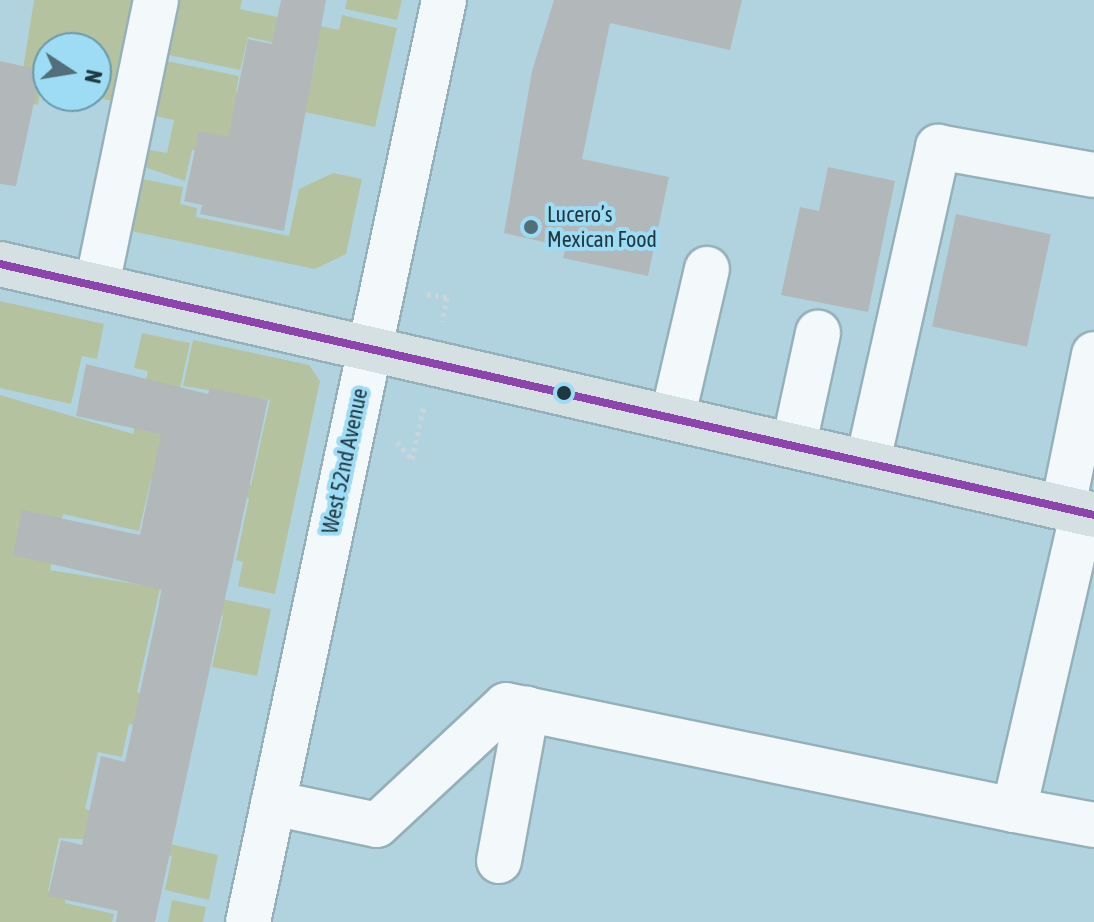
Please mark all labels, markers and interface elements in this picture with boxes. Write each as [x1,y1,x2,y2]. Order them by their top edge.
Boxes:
north arrow [32,32,112,112]
text: N [79,68,108,86]
place label: Lucero’s Mexican Food [547,201,657,252]
marker: Lucero’s Mexican Food [522,218,540,236]
unlabelled marker [556,385,572,401]
street label: West 52nd Avenue [317,386,373,536]

